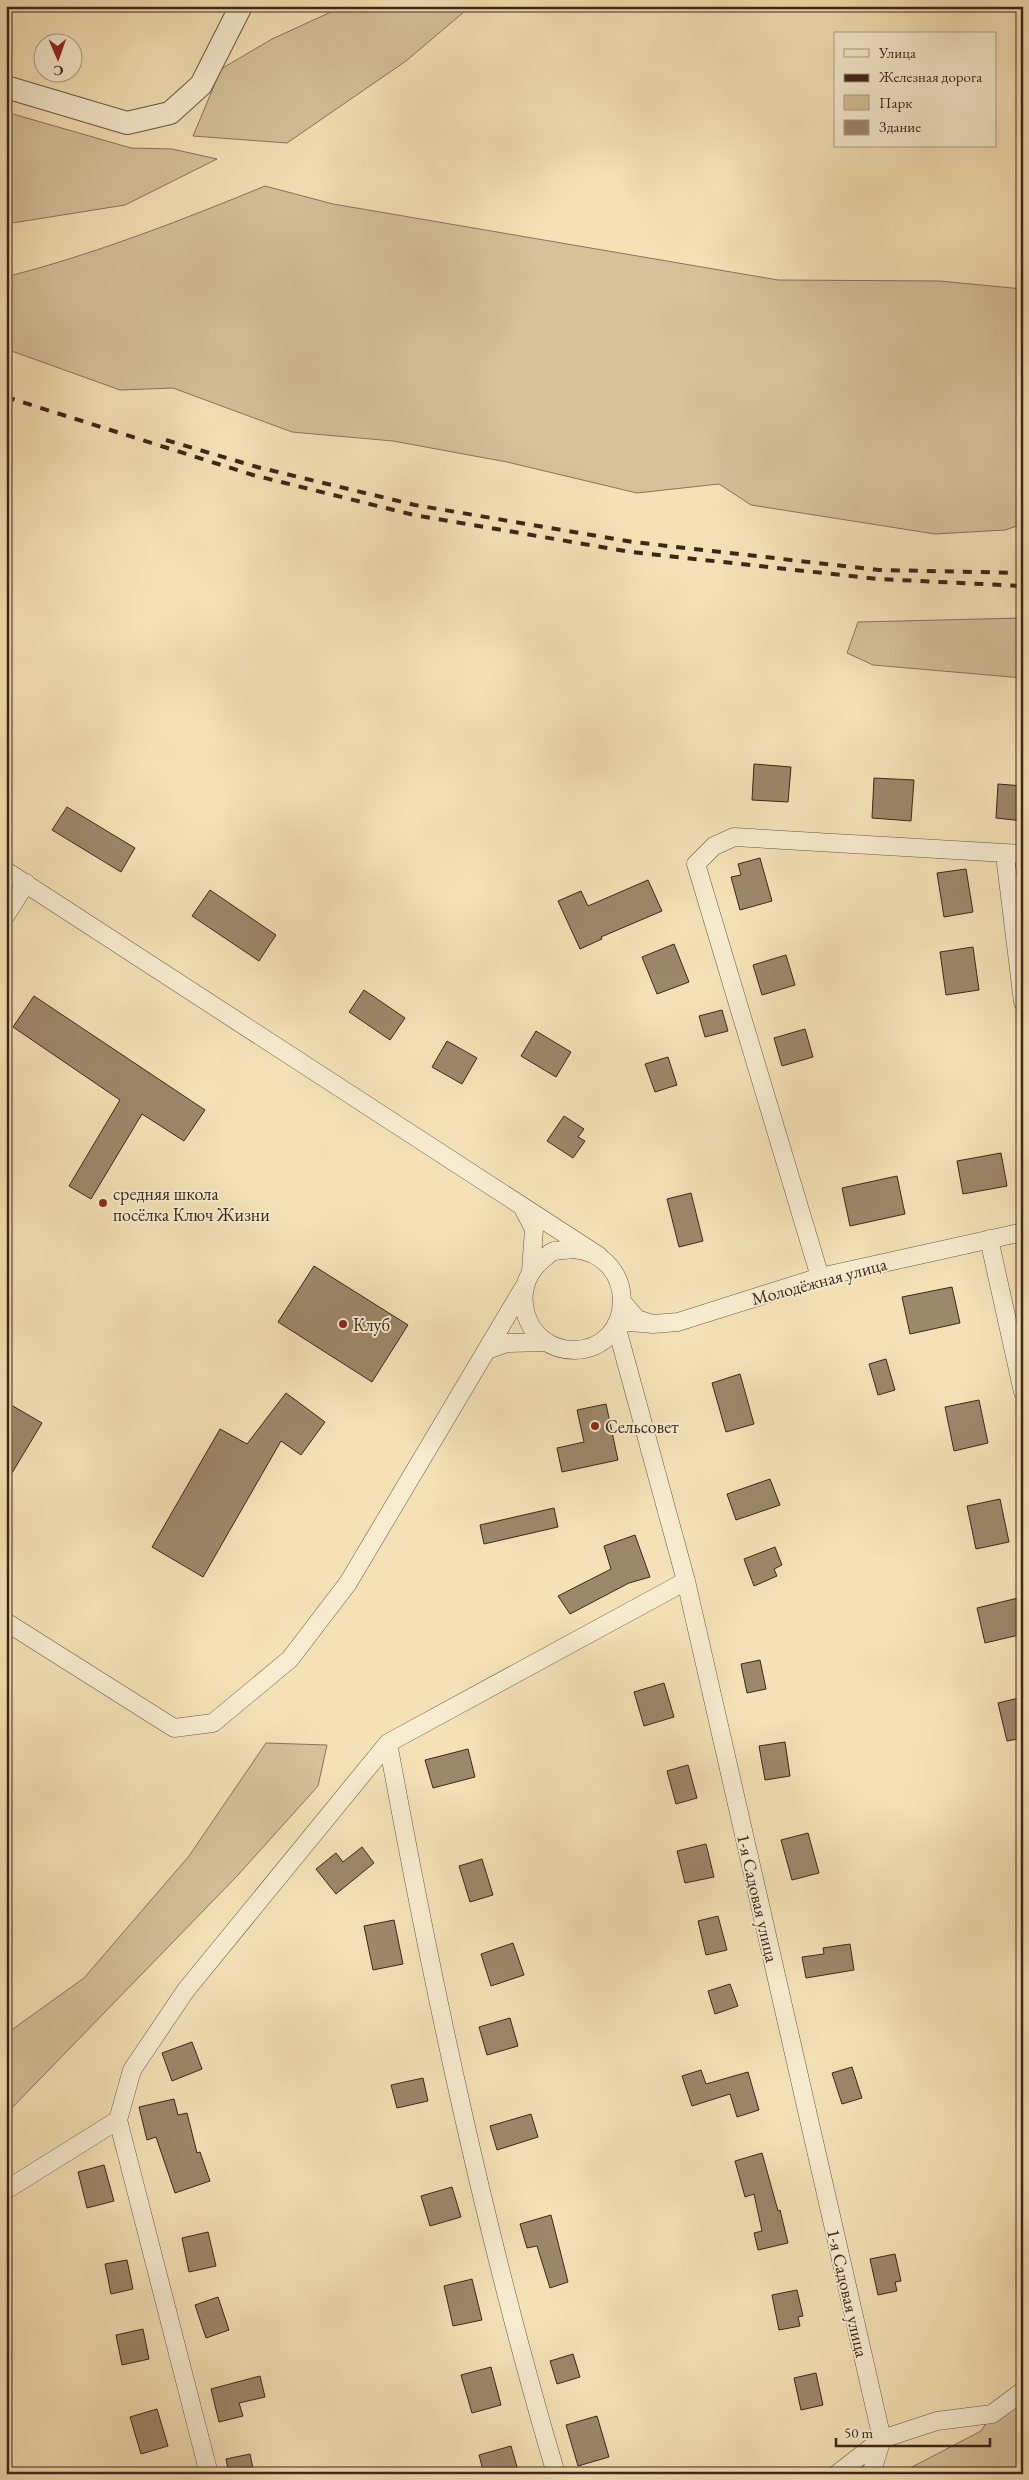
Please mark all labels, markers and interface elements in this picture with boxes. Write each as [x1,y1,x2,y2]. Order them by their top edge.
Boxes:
north arrow [32,32,82,82]
legend [834,32,996,148]
text: Улица [878,43,916,62]
text: С [53,62,64,80]
text: Железная дорога [878,67,982,86]
text: Парк [879,93,912,112]
text: Здание [879,117,921,136]
place label: средняя школа посёлка Ключ Жизни [113,1182,270,1226]
marker: средняя школа посёлка Ключ Жизни [97,1197,109,1209]
street label: Молодёжная улица [749,1252,890,1310]
place label: Клуб [353,1313,390,1336]
marker: Клуб [337,1318,349,1330]
place label: Сельсовет [605,1415,679,1438]
marker: Сельсовет [589,1420,601,1432]
street label: 1-я Садовая улица [732,1832,784,1965]
street label: 1-я Садовая улица [822,2227,874,2360]
scale bar [836,2415,990,2447]
text: 50 m [844,2423,873,2442]

